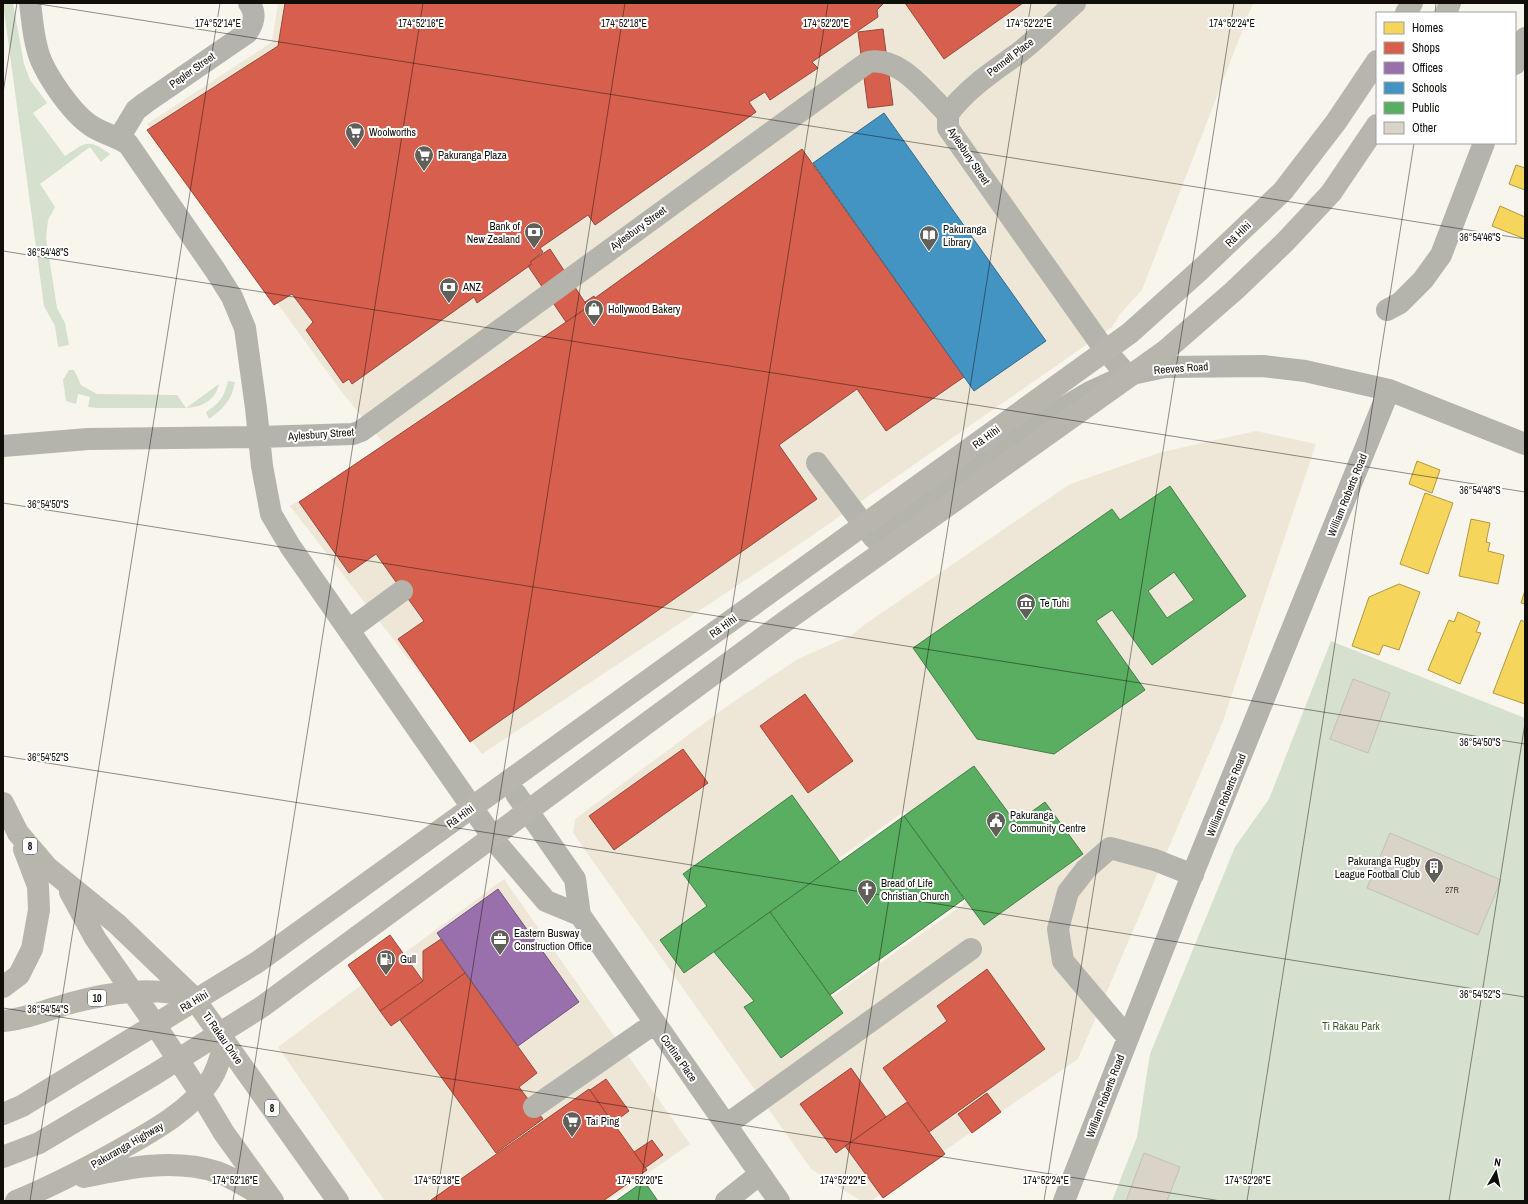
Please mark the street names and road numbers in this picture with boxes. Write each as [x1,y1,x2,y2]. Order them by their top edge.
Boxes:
street label: Pennell Place [984,35,1036,79]
street label: Pepler Street [166,49,218,91]
street label: Aylesbury Street [944,124,994,188]
street label: Aylesbury Street [606,203,669,254]
street label: Rā Hihi [1222,218,1254,250]
street label: Reeves Road [1153,359,1209,377]
street label: Rā Hihi [970,422,1002,452]
street label: Aylesbury Street [287,425,355,443]
street label: William Roberts Road [1324,451,1370,539]
street label: Rā Hihi [707,611,739,641]
street label: William Roberts Road [1203,751,1249,839]
street label: Rā Hihi [444,801,476,831]
road number: 8 [23,838,37,854]
street label: Rā Hihi [177,987,211,1015]
road number: 10 [88,990,106,1006]
street label: Ti Rakau Drive [200,1009,246,1067]
street label: Cortina Place [658,1032,700,1084]
street label: William Roberts Road [1083,1052,1127,1140]
road number: 8 [265,1100,279,1116]
street label: Pakuranga Highway [88,1118,166,1171]

